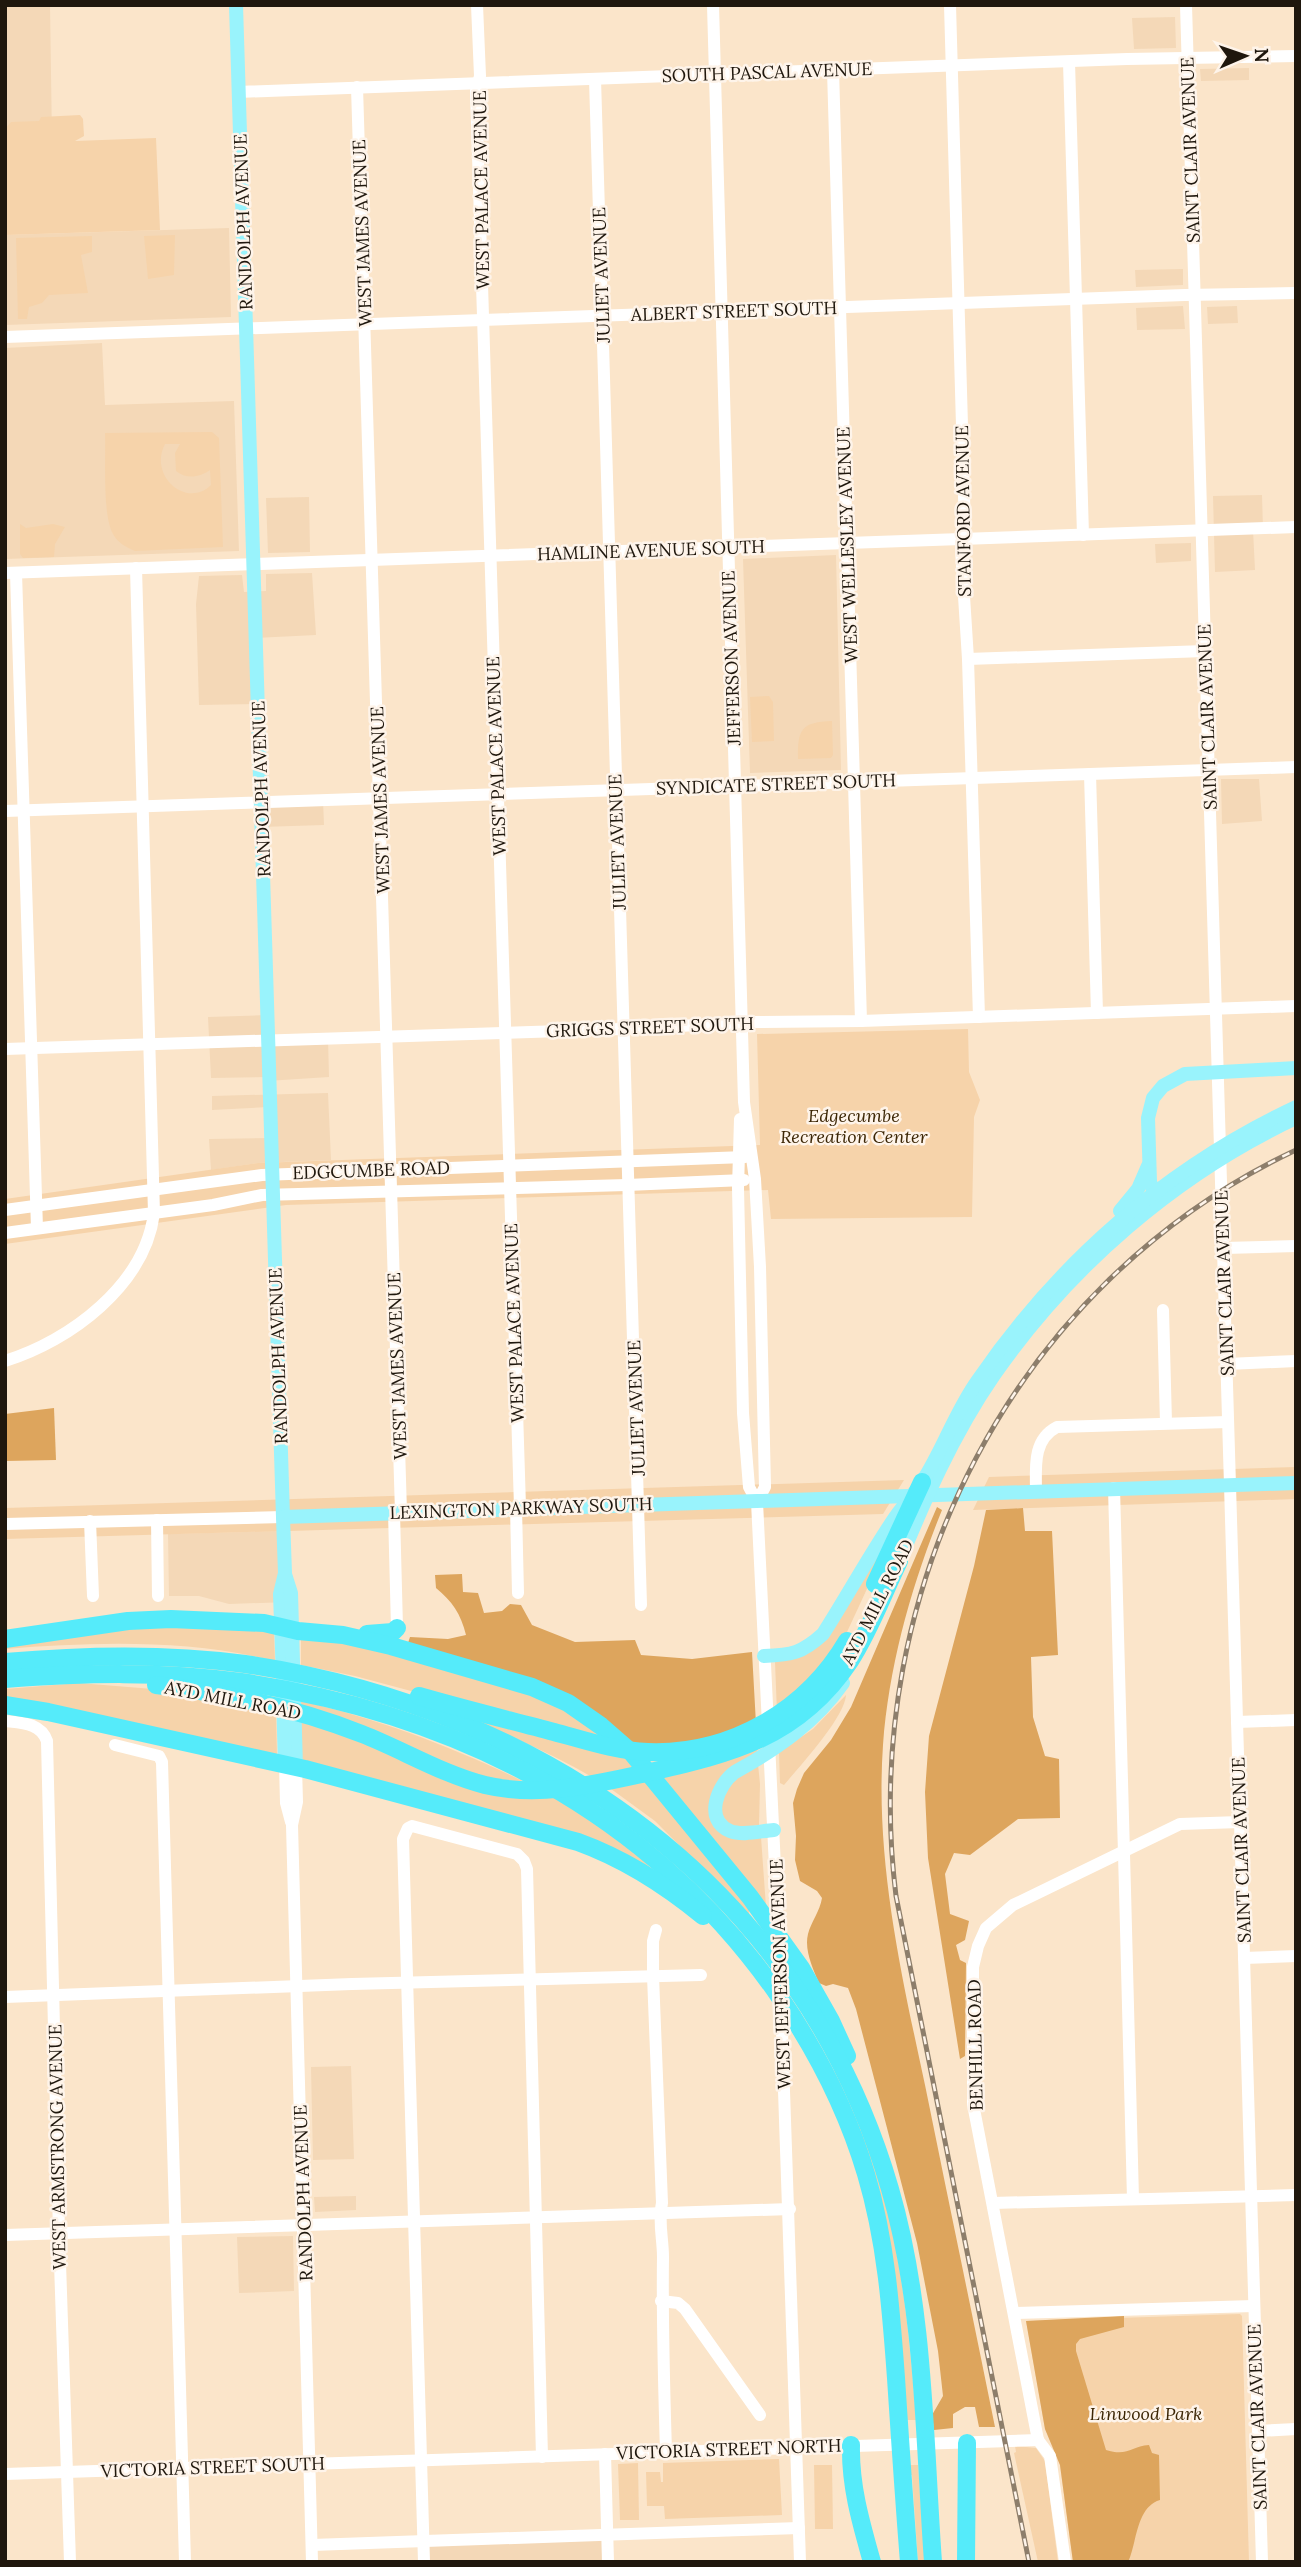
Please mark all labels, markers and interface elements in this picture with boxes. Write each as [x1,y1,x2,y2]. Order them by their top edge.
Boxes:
north arrow [1210,21,1280,91]
text: N [1250,48,1274,63]
street label: SOUTH PASCAL AVENUE [661,57,873,87]
street label: SAINT CLAIR AVENUE [1175,57,1205,243]
street label: WEST PALACE AVENUE [468,90,494,290]
street label: RANDOLPH AVENUE [228,133,258,311]
street label: WEST JAMES AVENUE [347,139,377,327]
street label: JULIET AVENUE [587,207,615,344]
street label: ALBERT STREET SOUTH [629,296,838,326]
street label: STANFORD AVENUE [950,425,976,597]
street label: WEST WELLESLEY AVENUE [831,426,863,664]
street label: HAMLINE AVENUE SOUTH [537,535,765,565]
street label: JEFFERSON AVENUE [716,570,746,747]
street label: SAINT CLAIR AVENUE [1192,624,1222,810]
street label: WEST PALACE AVENUE [481,656,511,856]
street label: RANDOLPH AVENUE [246,700,276,878]
street label: WEST JAMES AVENUE [365,706,395,894]
street label: SYNDICATE STREET SOUTH [656,768,896,800]
street label: JULIET AVENUE [603,774,631,911]
street label: GRIGGS STREET SOUTH [546,1012,754,1042]
park label: Edgecumbe Recreation Center [780,1104,929,1148]
street label: EDGCUMBE ROAD [292,1156,450,1184]
street label: SAINT CLAIR AVENUE [1209,1190,1239,1376]
street label: WEST PALACE AVENUE [499,1223,529,1423]
street label: RANDOLPH AVENUE [263,1267,293,1445]
street label: WEST JAMES AVENUE [382,1272,412,1460]
street label: JULIET AVENUE [622,1340,650,1477]
street label: LEXINGTON PARKWAY SOUTH [389,1492,653,1524]
street label: AYD MILL ROAD [835,1535,919,1670]
street label: AYD MILL ROAD [162,1675,303,1724]
street label: SAINT CLAIR AVENUE [1226,1757,1256,1943]
street label: WEST JEFFERSON AVENUE [764,1858,796,2090]
street label: BENHILL ROAD [962,1979,988,2111]
street label: WEST ARMSTRONG AVENUE [43,2024,71,2270]
street label: RANDOLPH AVENUE [288,2104,318,2282]
street label: SAINT CLAIR AVENUE [1242,2324,1272,2510]
park label: Linwood Park [1090,2402,1202,2425]
street label: VICTORIA STREET NORTH [615,2434,842,2464]
street label: VICTORIA STREET SOUTH [99,2452,326,2482]

